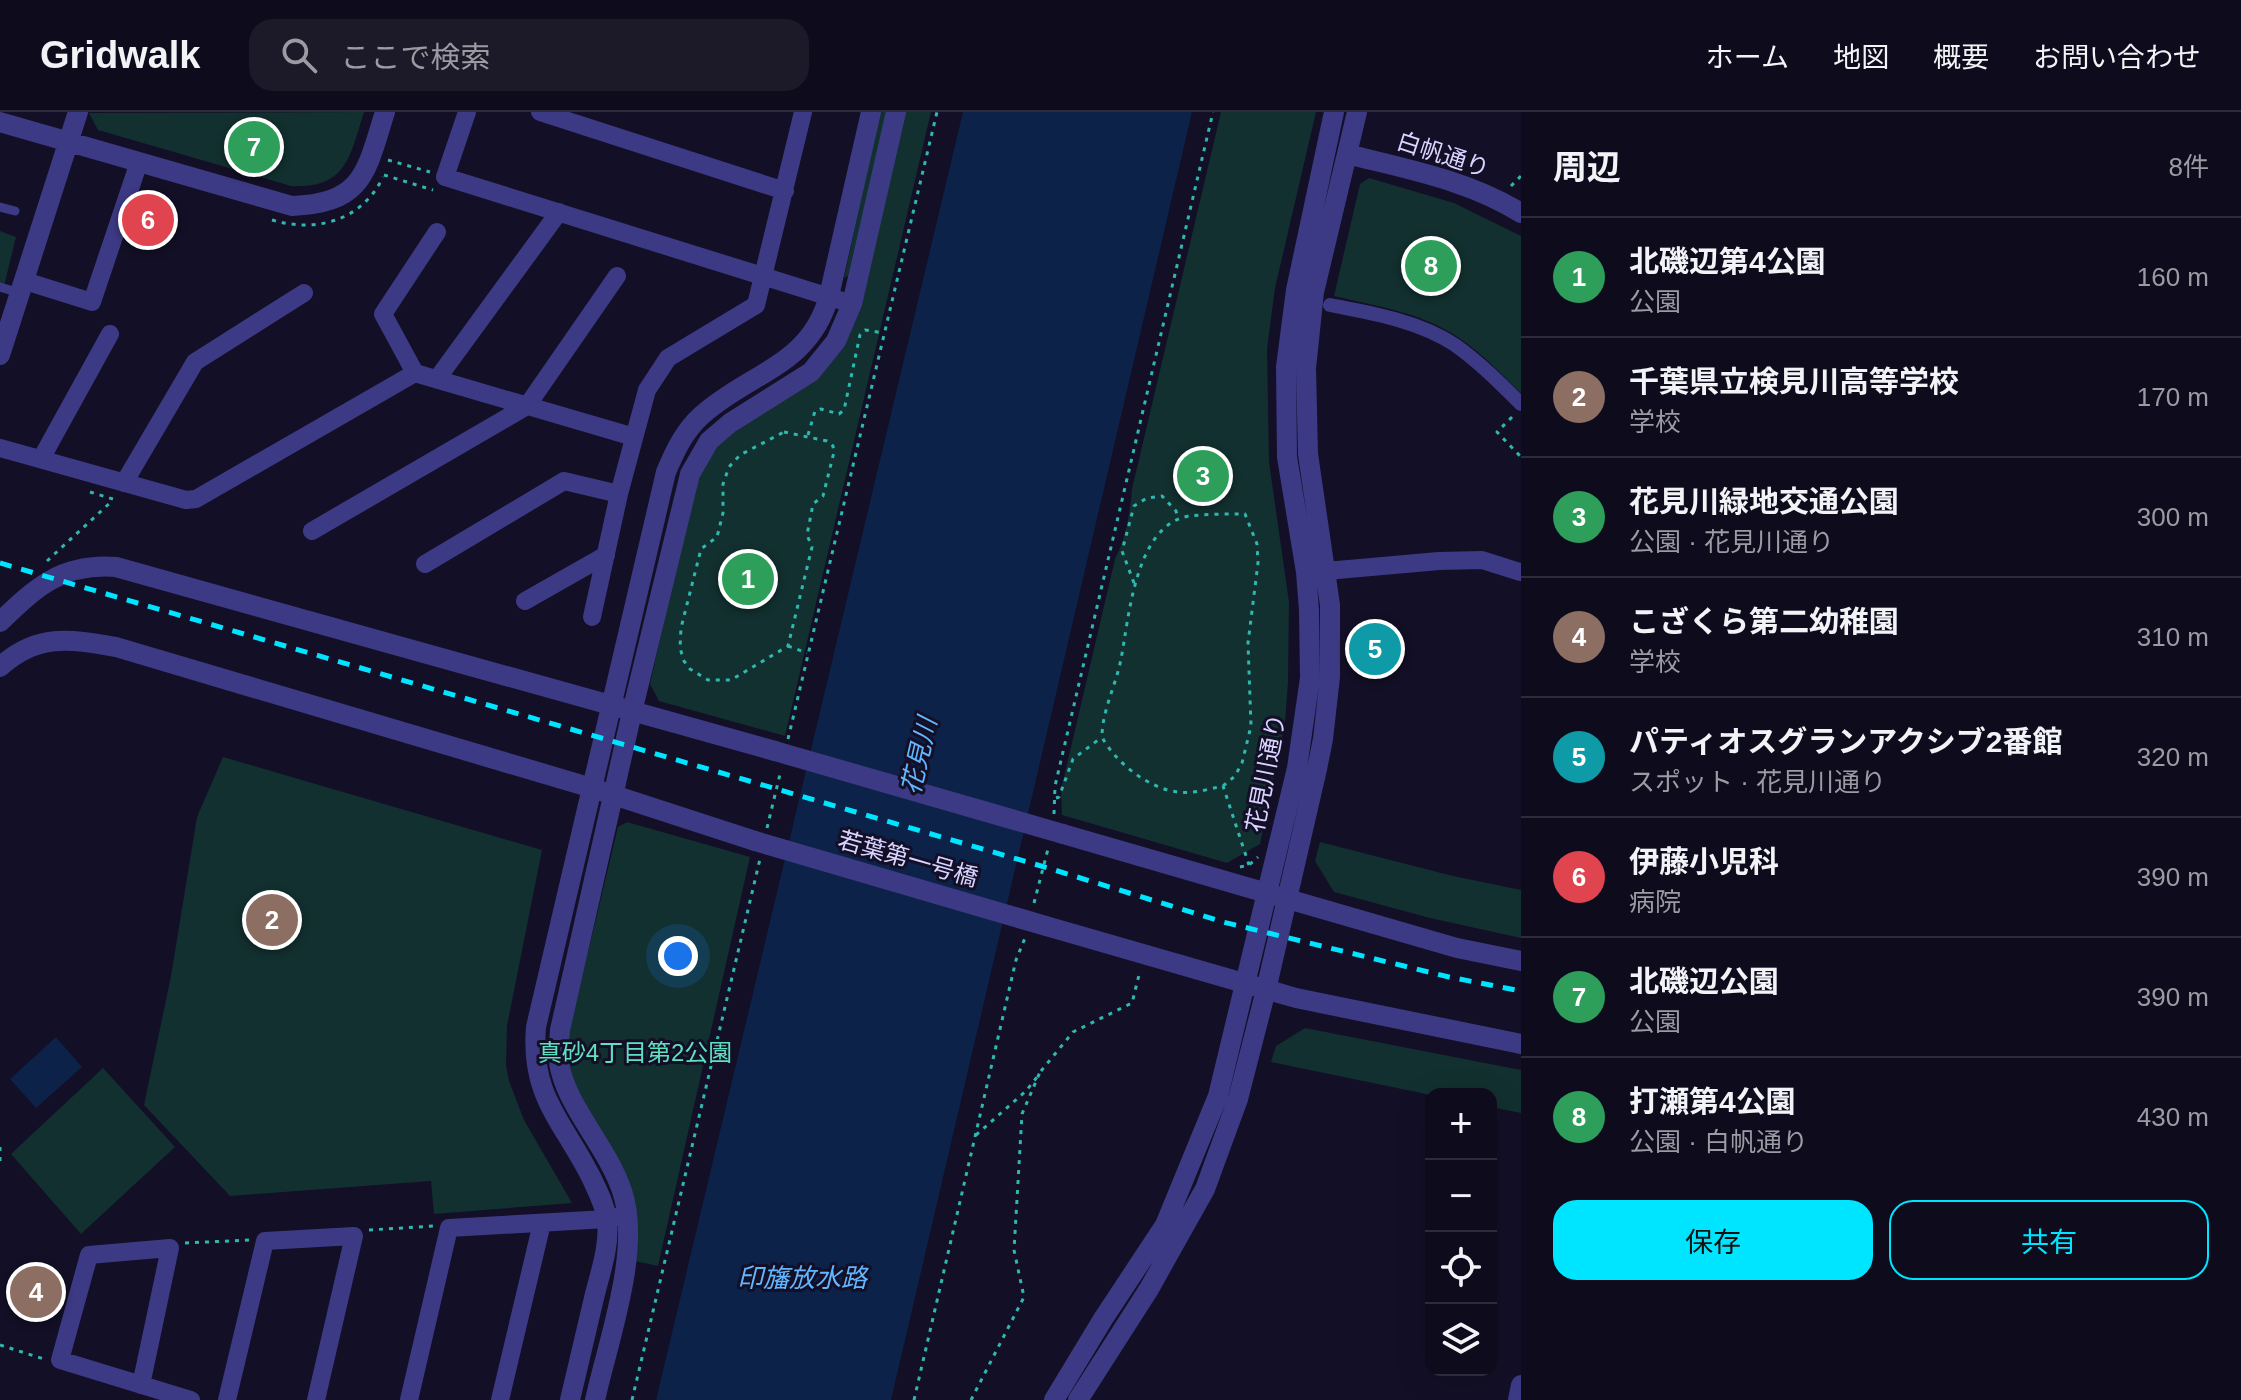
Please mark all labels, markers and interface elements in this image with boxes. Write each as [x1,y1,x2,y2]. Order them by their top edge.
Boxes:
search box [249,19,809,91]
icon: search [277,33,321,77]
text: Gridwalk [40,34,201,76]
text: ここで検索 [341,41,491,74]
text: ホーム [1706,42,1789,73]
text: 地図 [1833,42,1889,73]
text: 概要 [1933,42,1989,73]
text: お問い合わせ [2033,42,2201,73]
pin: 7 [228,117,280,177]
street label: 白帆通り [1393,127,1493,182]
text: 周辺 [1553,148,1621,186]
text: 8件 [2169,152,2209,182]
pin: 6 [122,190,174,250]
pin: 8 [1405,236,1457,296]
text: 北磯辺第4公園 [1629,245,1826,278]
text: 1 [1572,262,1586,292]
text: 160 m [2137,262,2209,292]
text: 公園 [1629,287,1681,317]
text: 千葉県立検見川高等学校 [1629,365,1959,398]
text: 2 [1572,382,1586,412]
text: 170 m [2137,382,2209,412]
text: 学校 [1629,407,1681,437]
pin: 3 [1177,446,1229,506]
text: 花見川緑地交通公園 [1629,485,1899,518]
text: 3 [1572,502,1586,532]
text: 300 m [2137,502,2209,532]
text: 公園 · 花見川通り [1629,527,1834,557]
pin: 1 [722,549,774,609]
text: こざくら第二幼稚園 [1629,605,1899,638]
pin: 5 [1349,619,1401,679]
text: 4 [1572,622,1586,652]
text: 310 m [2137,622,2209,652]
text: 学校 [1629,647,1681,677]
street label: 花見川通り [1241,711,1290,834]
water label: 花見川 [896,712,943,797]
text: パティオスグランアクシブ2番館 [1629,725,2062,758]
text: 5 [1572,742,1586,772]
text: 320 m [2137,742,2209,772]
text: スポット · 花見川通り [1629,767,1886,797]
street label: 若葉第一号橋 [835,826,981,891]
text: 伊藤小児科 [1629,845,1779,878]
text: 6 [1572,862,1586,892]
text: 390 m [2137,862,2209,892]
text: 病院 [1629,887,1681,917]
pin: 2 [246,890,298,950]
your location [658,936,698,976]
text: 北磯辺公園 [1629,965,1779,998]
text: 7 [1572,982,1586,1012]
text: 390 m [2137,982,2209,1012]
text: 公園 [1629,1007,1681,1037]
park label: 真砂4丁目第2公園 [538,1039,732,1066]
text: 打瀬第4公園 [1629,1085,1796,1118]
map controls [1425,1088,1497,1376]
button: + [1425,1088,1497,1160]
text: 8 [1572,1102,1586,1132]
text: 430 m [2137,1102,2209,1132]
text: 公園 · 白帆通り [1629,1127,1808,1157]
button: − [1425,1160,1497,1232]
button: 保存 [1553,1200,1873,1280]
button: 共有 [1889,1200,2209,1280]
button: locate [1425,1232,1497,1304]
pin: 4 [10,1262,62,1322]
water label: 印旛放水路 [737,1263,869,1293]
button: layers [1425,1304,1497,1376]

